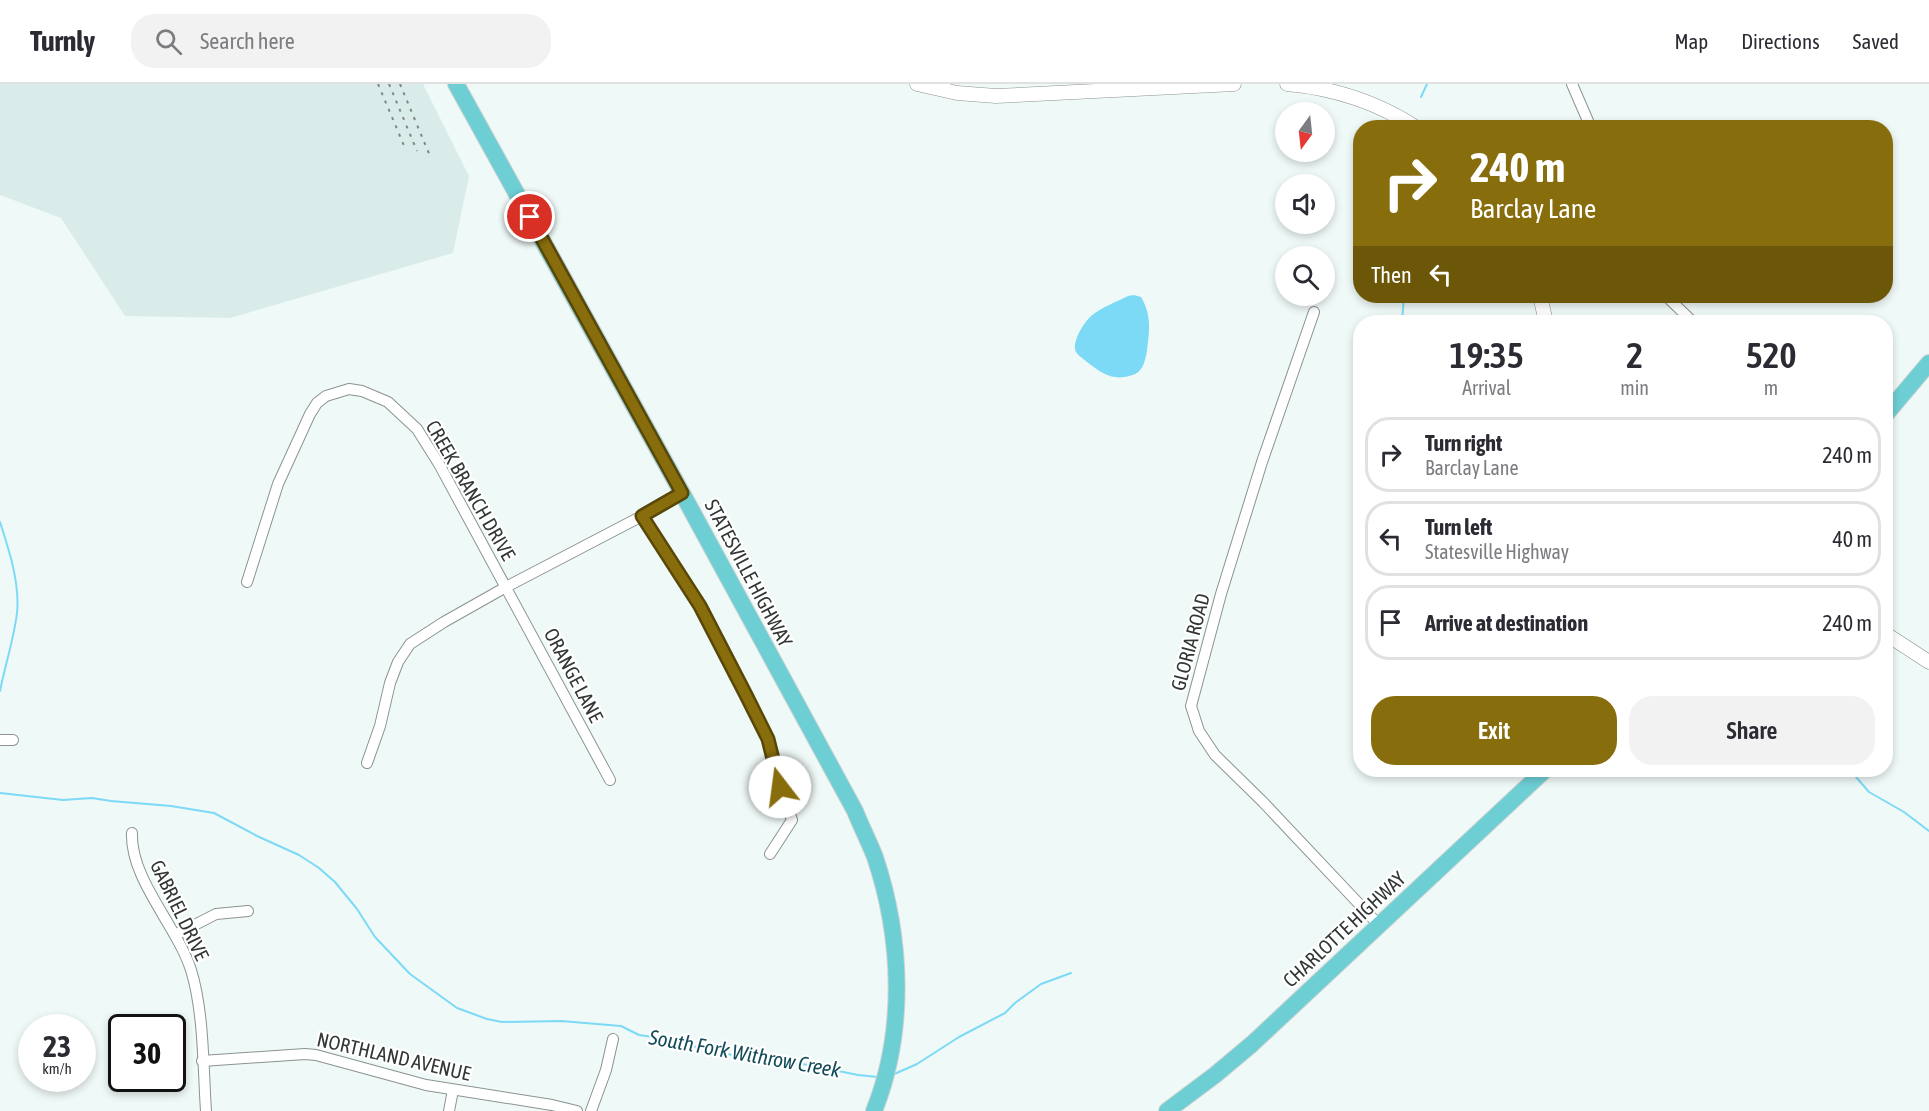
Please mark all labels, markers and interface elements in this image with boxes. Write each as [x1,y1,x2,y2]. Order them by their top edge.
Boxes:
search box [131,14,551,68]
text: Turnly [30,25,95,57]
icon: search [152,25,185,58]
text: Search here [200,28,295,54]
text: Map [1674,29,1708,53]
text: Directions [1741,29,1820,53]
text: Saved [1853,29,1899,53]
north arrow [1275,102,1335,162]
map controls [1275,102,1335,306]
text: 240 m [1470,143,1565,191]
icon: right [1371,144,1449,222]
button: sound [1275,174,1335,234]
pin [504,191,555,242]
text: Barclay Lane [1470,193,1596,224]
icon: arrive [513,200,546,233]
button: search [1275,246,1335,306]
icon: left [1424,258,1457,291]
text: Then [1371,262,1412,288]
text: 19:35 [1450,334,1524,376]
text: 2 [1626,334,1643,376]
text: 520 [1746,334,1796,376]
text: Arrival [1462,376,1511,399]
text: min [1620,376,1649,399]
text: m [1764,376,1778,399]
street label: CREEK BRANCH DRIVE [422,416,521,564]
text: Turn right [1425,430,1502,456]
icon: right [1374,438,1407,471]
text: 240 m [1822,442,1872,468]
text: Barclay Lane [1425,456,1518,479]
street label: STATESVILLE HIGHWAY [700,495,798,651]
text: Turn left [1425,514,1492,540]
icon: left [1374,522,1407,555]
text: 40 m [1832,526,1872,552]
text: Statesville Highway [1425,540,1569,563]
street label: GLORIA ROAD [1166,591,1214,693]
icon: arrive [1374,606,1407,639]
text: Arrive at destination [1425,610,1588,636]
text: 240 m [1822,610,1872,636]
street label: ORANGE LANE [540,624,609,726]
button: Exit [1371,696,1617,765]
button: Share [1629,696,1875,765]
position arrow [748,755,812,819]
street label: GABRIEL DRIVE [146,856,214,964]
street label: CHARLOTTE HIGHWAY [1278,866,1410,991]
speed limit sign: 30 [108,1014,186,1092]
water label: South Fork Withrow Creek [646,1024,843,1082]
street label: NORTHLAND AVENUE [315,1027,474,1085]
text: 23 [43,1029,71,1063]
text: km/h [42,1060,72,1077]

